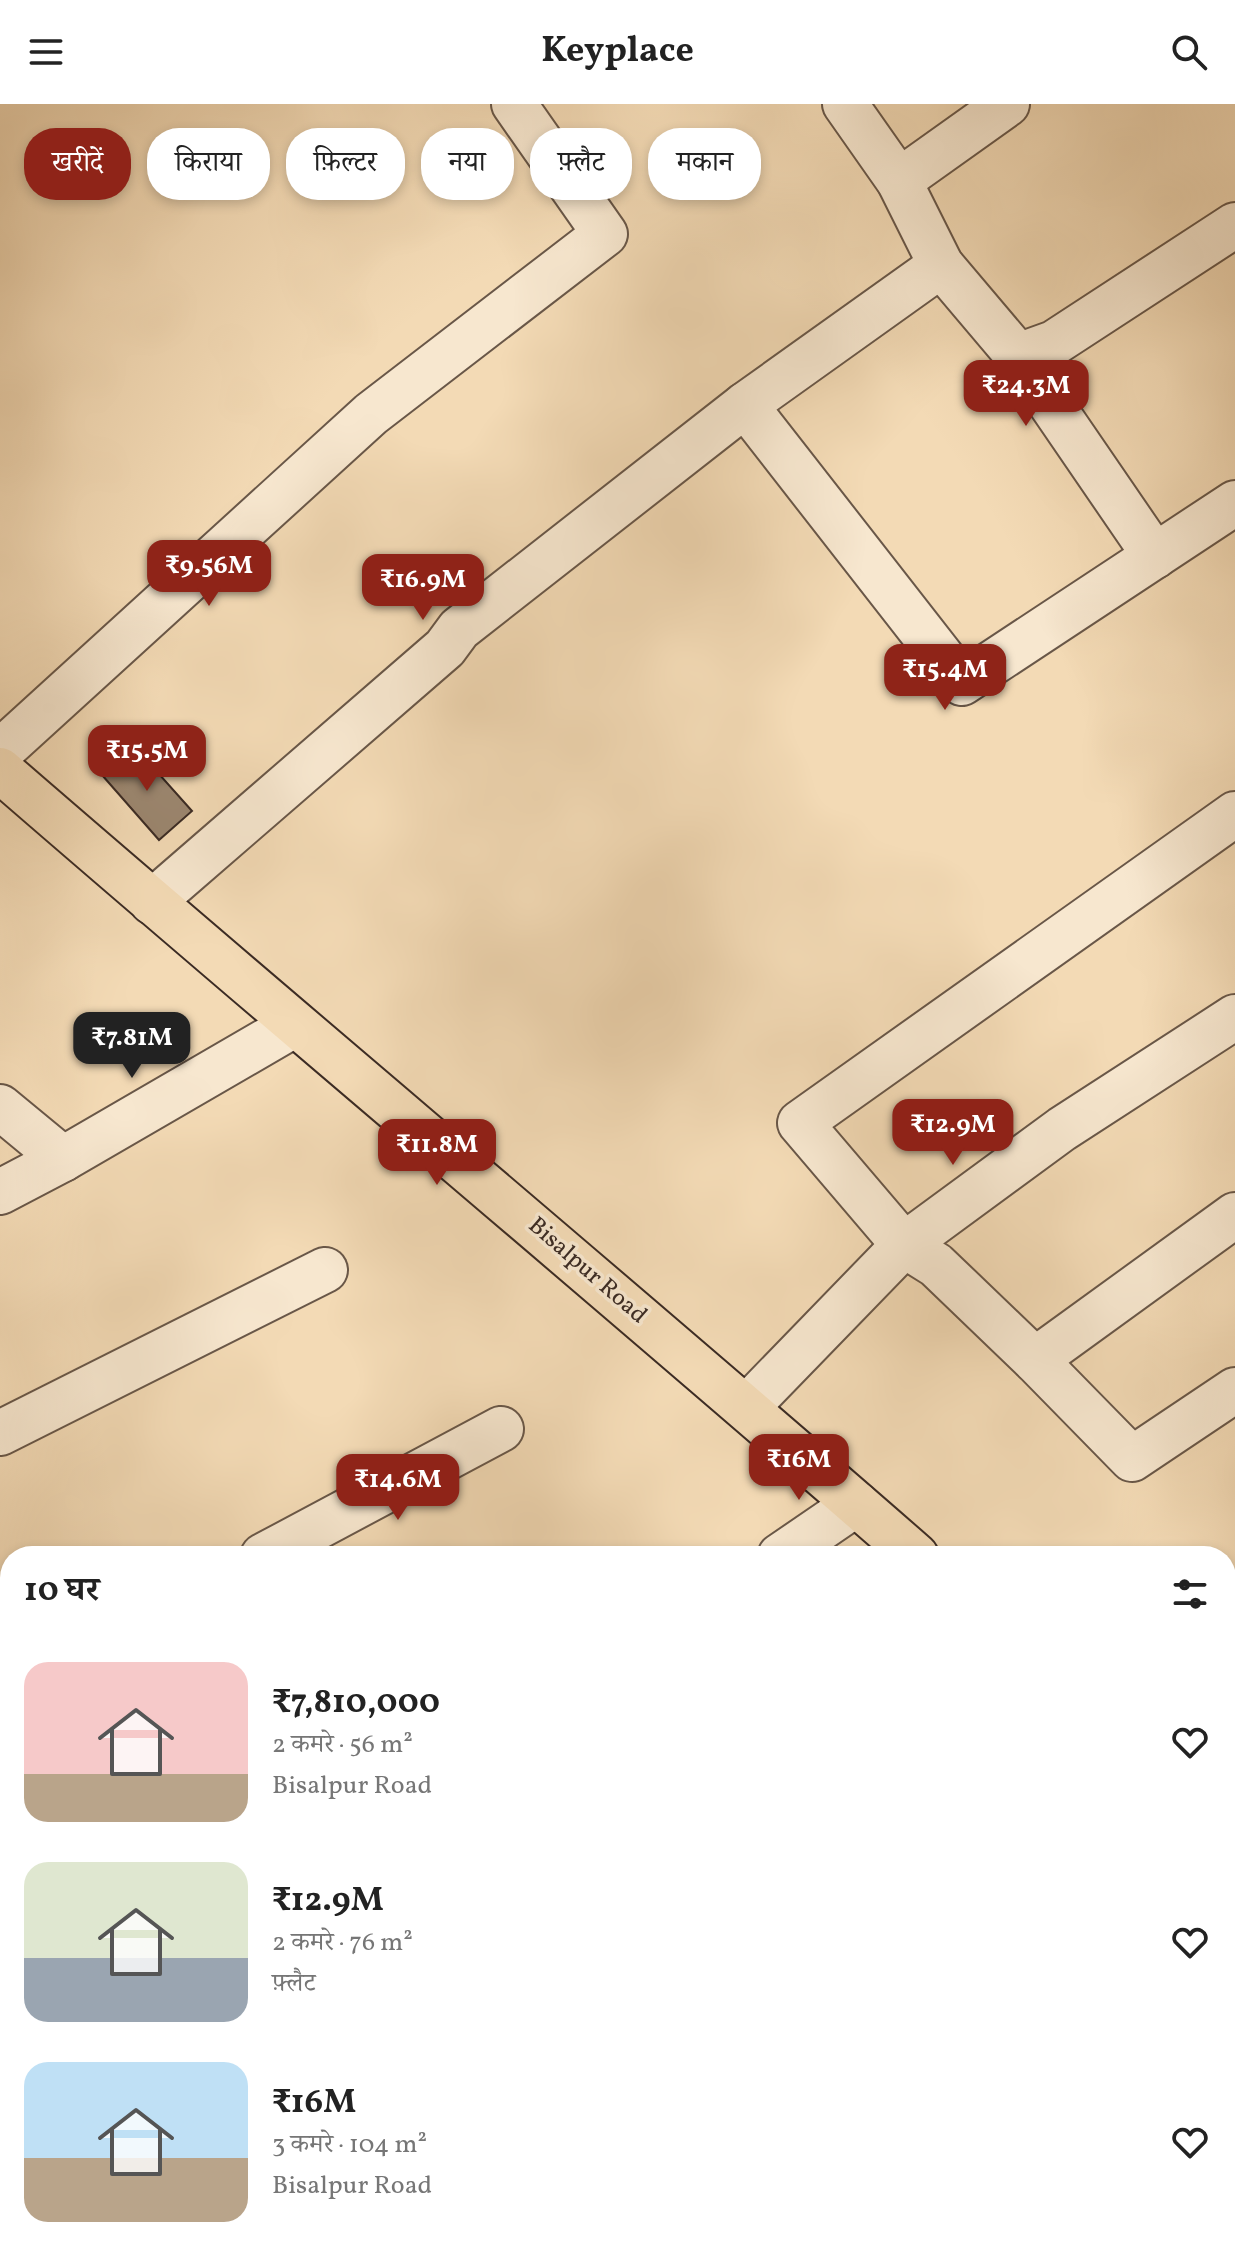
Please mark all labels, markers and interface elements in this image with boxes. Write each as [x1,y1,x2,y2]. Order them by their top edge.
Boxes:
text: Keyplace [541,27,694,77]
icon: menu [24,30,68,74]
icon: search [1167,30,1211,74]
chip: खरीदें [24,128,131,200]
chip: किराया [147,128,270,200]
chip: फ़िल्टर [286,128,405,200]
chip: नया [421,128,514,200]
chip: फ़्लैट [530,128,632,200]
chip: मकान [648,128,761,200]
pin: ₹24.3M [961,360,1091,428]
text: ₹24.3M [982,368,1070,404]
pin: ₹9.56M [144,540,274,608]
text: ₹9.56M [165,548,253,584]
pin: ₹16.9M [358,554,488,622]
text: ₹16.9M [380,562,466,598]
pin: ₹15.4M [880,644,1010,712]
text: ₹15.4M [902,652,988,688]
pin: ₹15.5M [82,725,212,793]
text: ₹15.5M [106,733,188,769]
pin: ₹7.81M [67,1012,197,1080]
text: ₹7.81M [91,1020,173,1056]
pin: ₹12.9M [888,1099,1018,1167]
text: ₹12.9M [910,1107,996,1143]
pin: ₹11.8M [372,1119,502,1187]
text: ₹11.8M [396,1127,478,1163]
street label: Bisalpur Road [520,1210,654,1332]
pin: ₹16M [752,1434,846,1502]
text: ₹16M [767,1442,831,1478]
pin: ₹14.6M [333,1454,463,1522]
text: ₹14.6M [354,1462,442,1498]
text: 10 घर [24,1568,99,1615]
icon: filters [1168,1572,1212,1616]
text: ₹7,810,000 [272,1680,440,1727]
icon: home [88,1694,184,1790]
icon: heart [1168,1720,1212,1764]
text: 2 कमरे · 56 m² [272,1727,413,1763]
text: Bisalpur Road [272,1768,432,1804]
text: ₹12.9M [272,1878,384,1925]
icon: home [88,1894,184,1990]
icon: heart [1168,1920,1212,1964]
text: 2 कमरे · 76 m² [272,1925,413,1961]
text: फ़्लैट [272,1966,315,2002]
text: ₹16M [272,2080,356,2127]
icon: home [88,2094,184,2190]
icon: heart [1168,2120,1212,2164]
text: 3 कमरे · 104 m² [272,2127,427,2163]
text: Bisalpur Road [272,2168,432,2204]

